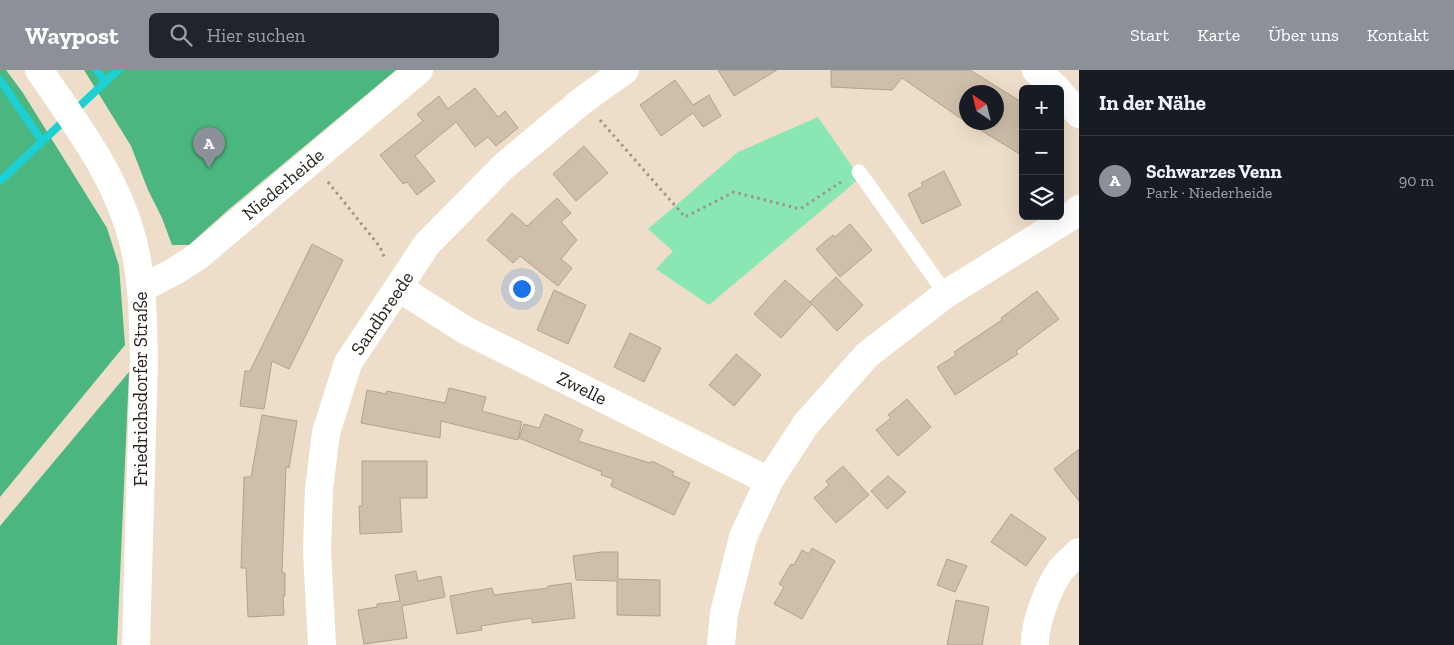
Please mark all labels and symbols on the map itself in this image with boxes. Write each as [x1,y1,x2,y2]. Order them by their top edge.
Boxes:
north arrow [959,85,1004,130]
pin: A [193,127,225,168]
street label: Niederheide [238,143,329,225]
street label: Sandbreede [346,267,418,359]
your location [509,276,535,302]
street label: Friedrichsdorfer Straße [129,291,152,486]
street label: Zwelle [553,366,611,410]

